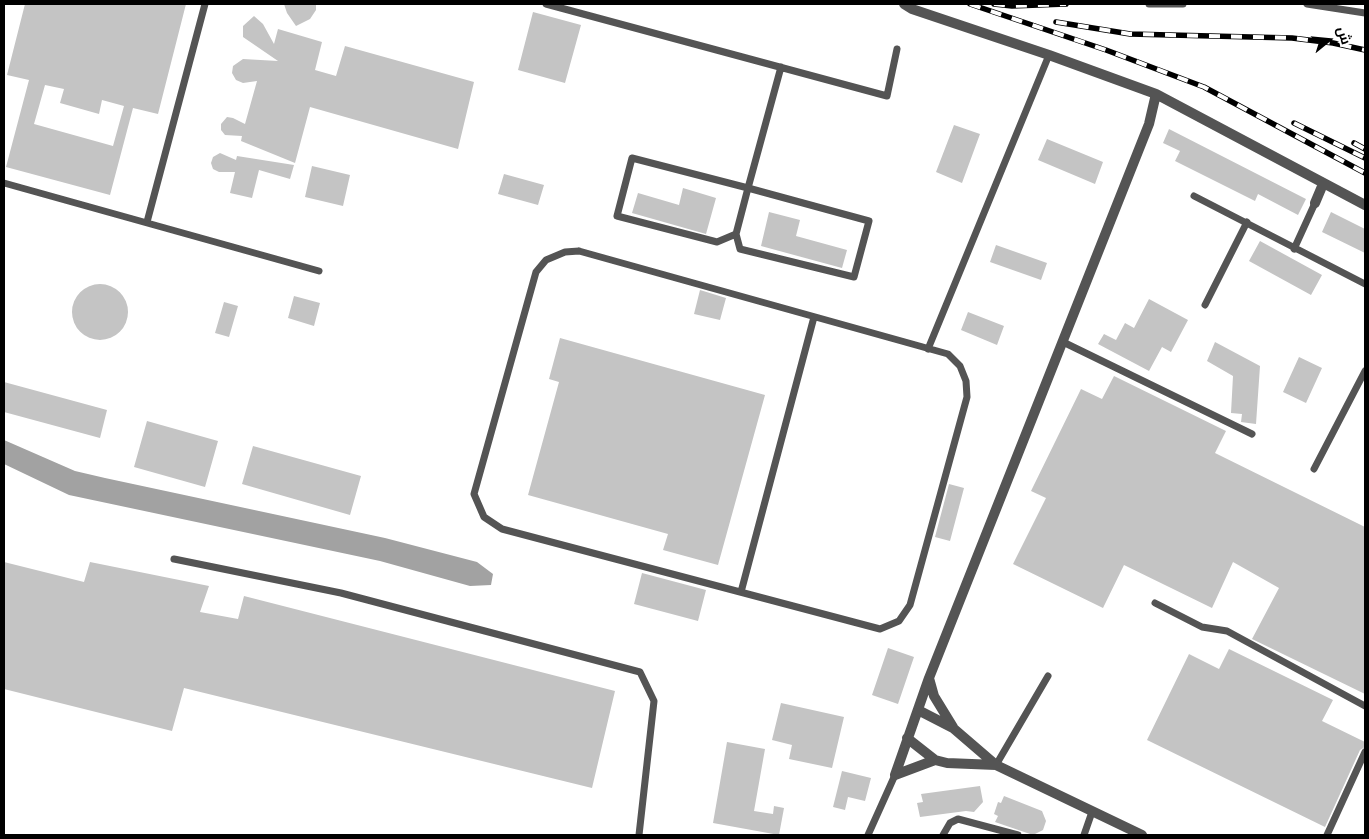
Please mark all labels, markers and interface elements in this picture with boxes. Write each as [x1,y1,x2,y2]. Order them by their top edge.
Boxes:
north arrow [1304,15,1354,65]
text: ش [1334,25,1353,46]

